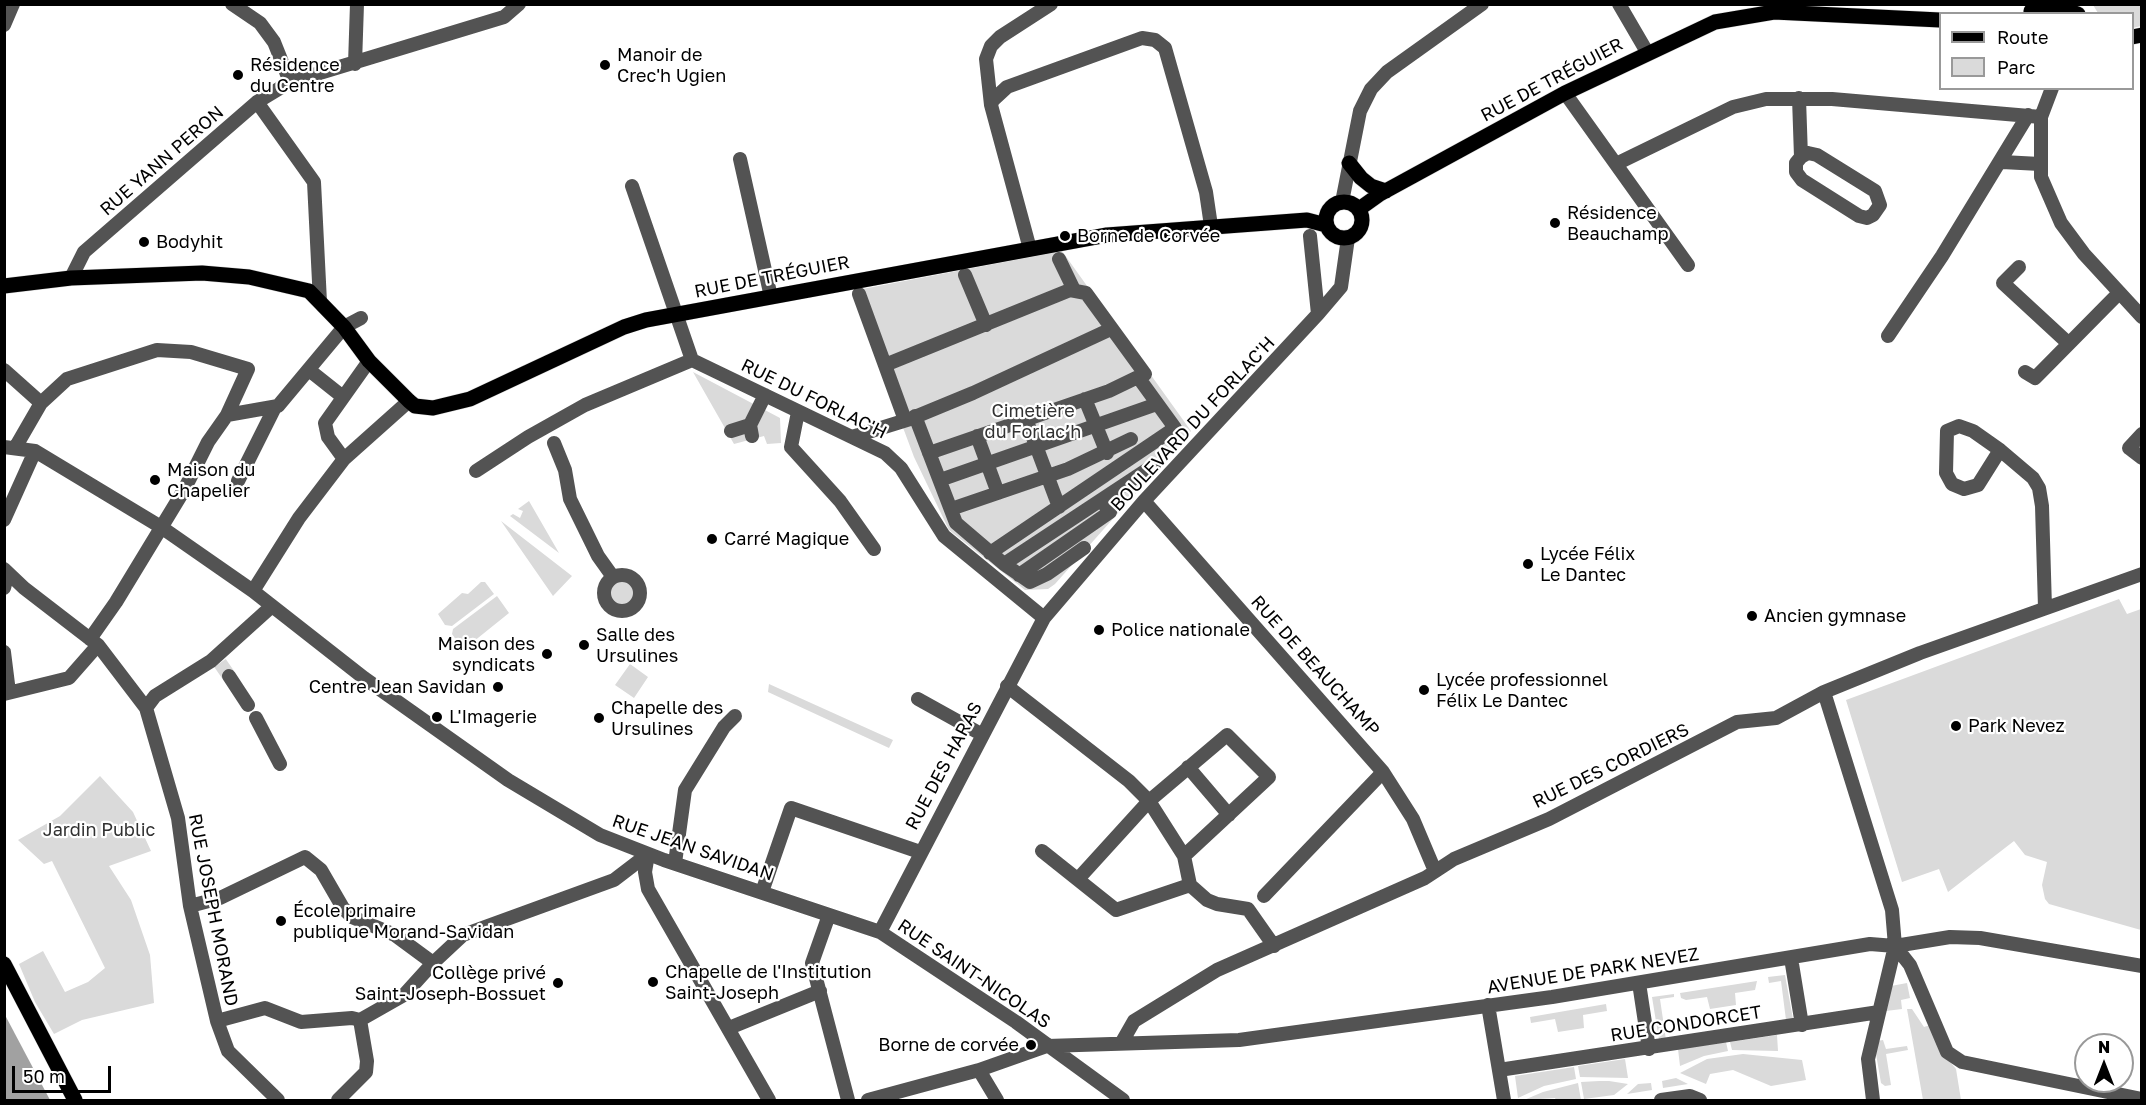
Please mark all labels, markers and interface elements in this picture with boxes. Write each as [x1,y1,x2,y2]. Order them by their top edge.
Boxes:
legend [1939,12,2134,90]
text: Route [1997,26,2048,48]
street label: RUE DE TRÉGUIER [1477,33,1627,127]
place label: Manoir de Crec'h Ugien [617,44,726,86]
place label: Résidence du Centre [250,54,340,97]
text: Parc [1997,56,2035,78]
marker: Manoir de Crec'h Ugien [598,58,612,72]
marker: Résidence du Centre [231,68,245,82]
street label: RUE YANN PERON [96,102,228,220]
place label: Résidence Beauchamp [1567,202,1669,244]
marker: Résidence Beauchamp [1548,216,1562,230]
place label: Borne de Corvée [1077,225,1220,247]
marker: Borne de Corvée [1058,229,1072,243]
place label: Bodyhit [156,231,223,253]
marker: Bodyhit [137,235,151,249]
street label: RUE DE TRÉGUIER [693,251,851,303]
street label: BOULEVARD DU FORLAC'H [1107,332,1279,516]
street label: RUE DU FORLAC'H [738,354,890,444]
park label: Cimetière du Forlac’h [985,400,1081,442]
place label: Maison du Chapelier [167,459,255,502]
marker: Maison du Chapelier [148,473,162,487]
place label: Carré Magique [724,528,849,550]
marker: Carré Magique [705,532,719,546]
place label: Lycée Félix Le Dantec [1540,543,1635,586]
marker: Lycée Félix Le Dantec [1521,557,1535,571]
street label: RUE DE BEAUCHAMP [1246,591,1384,741]
place label: Ancien gymnase [1764,605,1906,627]
marker: Ancien gymnase [1745,609,1759,623]
place label: Police nationale [1111,619,1250,641]
marker: Police nationale [1092,623,1106,637]
place label: Salle des Ursulines [596,624,678,666]
place label: Maison des syndicats [438,633,535,676]
marker: Salle des Ursulines [577,638,591,652]
marker: Maison des syndicats [540,647,554,661]
place label: Lycée professionnel Félix Le Dantec [1436,669,1608,712]
place label: Centre Jean Savidan [309,676,486,698]
marker: Centre Jean Savidan [491,680,505,694]
marker: Lycée professionnel Félix Le Dantec [1417,683,1431,697]
place label: Chapelle des Ursulines [611,697,723,740]
street label: RUE DES HARAS [901,698,987,834]
place label: L'Imagerie [449,706,537,728]
marker: L'Imagerie [430,710,444,724]
marker: Chapelle des Ursulines [592,711,606,725]
place label: Park Nevez [1968,715,2065,737]
street label: RUE DES CORDIERS [1529,719,1693,813]
marker: Park Nevez [1949,719,1963,733]
street label: RUE JEAN SAVIDAN [609,810,777,886]
street label: RUE JOSEPH MORAND [184,812,242,1008]
park label: Jardin Public [43,819,155,841]
place label: École primaire publique Morand-Savidan [293,900,514,942]
marker: École primaire publique Morand-Savidan [274,914,288,928]
street label: RUE SAINT-NICOLAS [893,915,1055,1033]
street label: AVENUE DE PARK NEVEZ [1486,944,1700,998]
place label: Chapelle de l'Institution Saint-Joseph [665,961,872,1004]
place label: Collège privé Saint-Joseph-Bossuet [355,962,546,1004]
marker: Chapelle de l'Institution Saint-Joseph [646,975,660,989]
marker: Collège privé Saint-Joseph-Bossuet [551,976,565,990]
street label: RUE CONDORCET [1609,1001,1763,1047]
north arrow [2074,1033,2134,1093]
place label: Borne de corvée [878,1034,1019,1056]
text: N [2098,1037,2110,1057]
marker: Borne de corvée [1024,1038,1038,1052]
scale bar [15,1054,114,1092]
text: 50 m [23,1065,65,1087]

